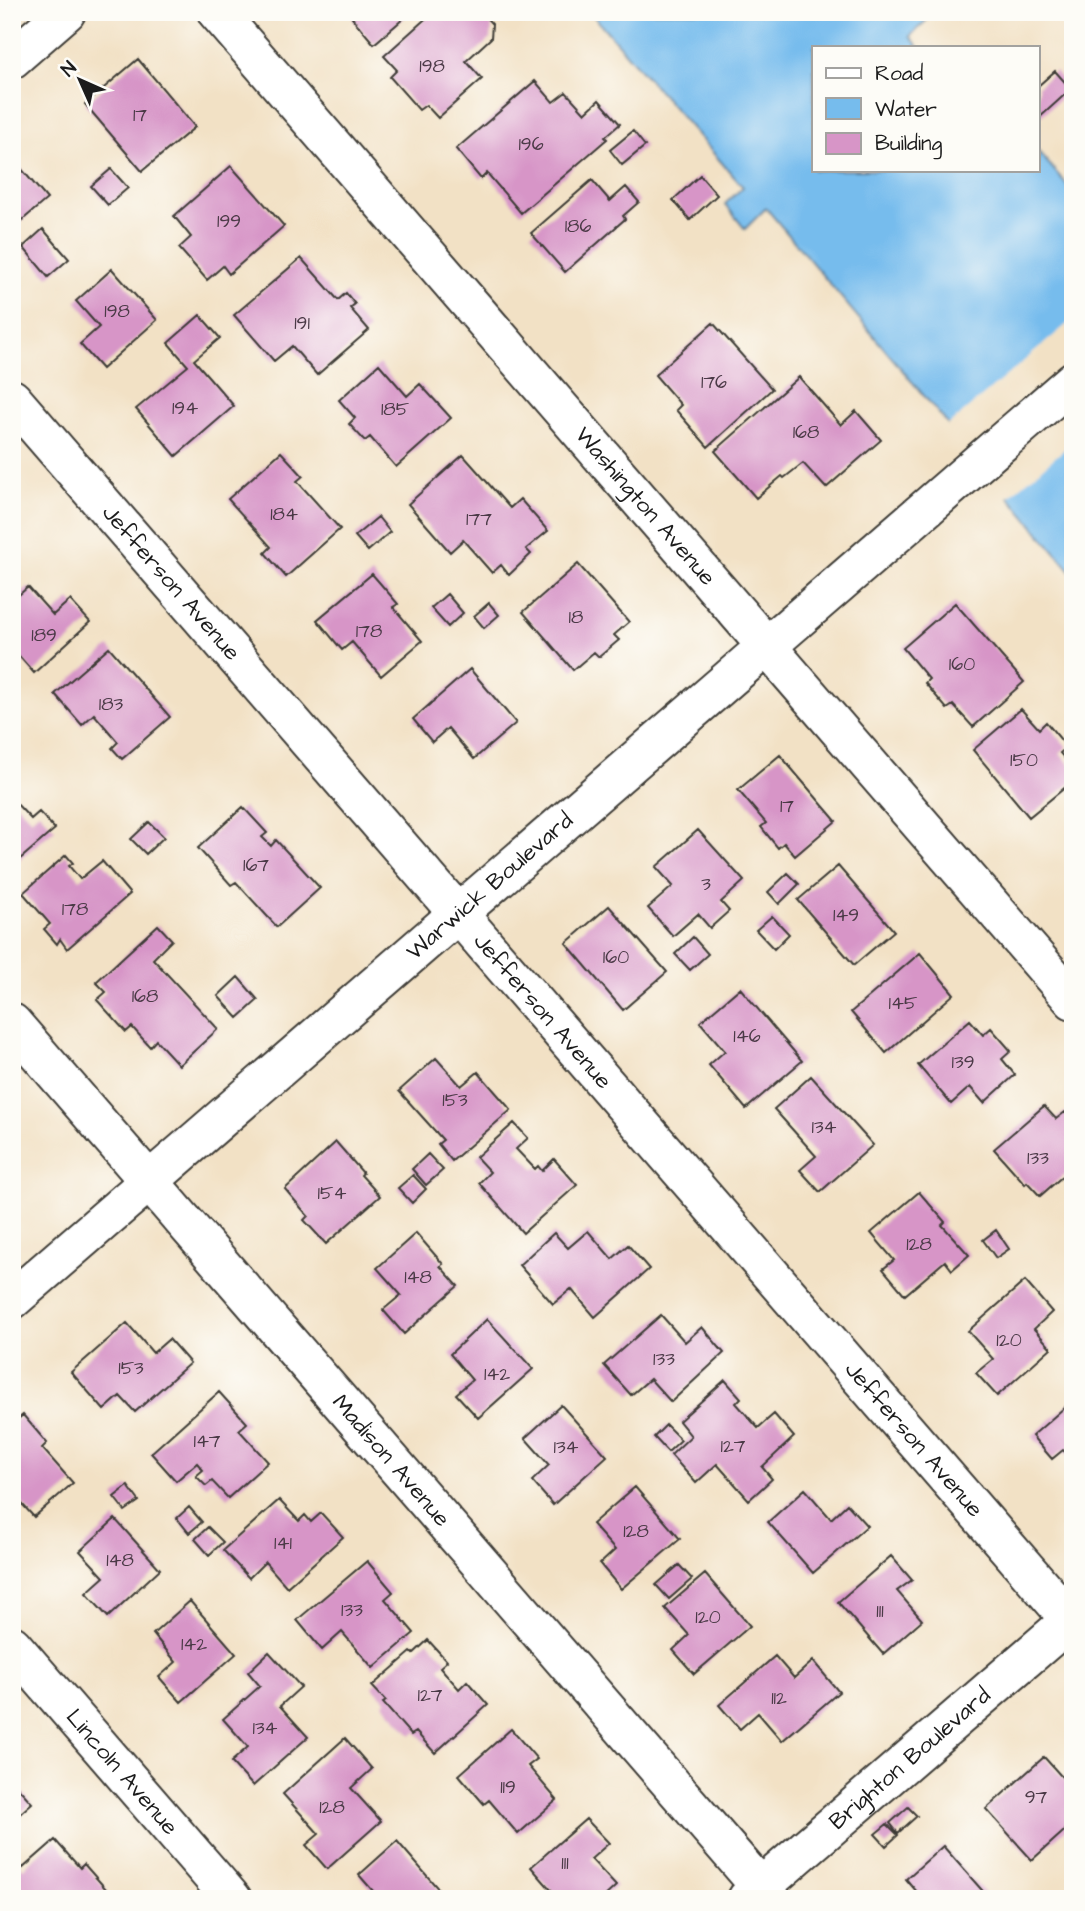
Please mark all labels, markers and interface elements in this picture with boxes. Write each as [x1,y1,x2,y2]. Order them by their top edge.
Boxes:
north arrow [46,46,116,116]
legend [812,46,1040,172]
house number: 198 [419,53,445,80]
text: N [55,55,83,83]
text: Road [875,59,923,88]
text: Water [875,95,937,124]
house number: 17 [133,102,147,129]
text: Building [875,129,943,160]
house number: 196 [518,131,544,158]
house number: 199 [217,208,241,235]
house number: 186 [565,213,591,240]
house number: 198 [104,298,130,325]
house number: 191 [294,310,310,337]
house number: 176 [701,369,727,396]
house number: 194 [172,395,198,422]
house number: 185 [381,396,410,423]
house number: 168 [793,419,819,446]
street label: Washington Avenue [567,420,723,593]
street label: Jefferson Avenue [95,498,248,668]
house number: 184 [270,501,298,528]
house number: 177 [466,506,492,533]
house number: 18 [569,604,583,631]
house number: 178 [356,618,382,645]
house number: 189 [31,622,57,649]
house number: 160 [949,651,975,678]
house number: 183 [99,691,124,718]
house number: 150 [1010,747,1038,774]
house number: 17 [780,793,794,820]
street label: Warwick Boulevard [399,805,580,967]
house number: 167 [243,852,269,879]
house number: 3 [701,871,711,898]
house number: 178 [62,896,88,923]
house number: 149 [833,902,859,929]
street label: Jefferson Avenue [466,926,619,1096]
house number: 160 [603,944,629,971]
house number: 168 [132,983,158,1010]
house number: 145 [889,990,918,1017]
house number: 146 [733,1023,761,1050]
house number: 139 [952,1049,974,1076]
house number: 153 [442,1087,468,1114]
house number: 134 [811,1114,837,1141]
house number: 133 [1027,1145,1049,1172]
house number: 154 [318,1180,346,1207]
house number: 128 [906,1231,932,1258]
house number: 148 [404,1264,432,1291]
house number: 120 [996,1327,1022,1354]
house number: 133 [653,1346,675,1373]
house number: 153 [118,1355,144,1382]
street label: Jefferson Avenue [837,1355,991,1524]
house number: 142 [484,1361,510,1388]
street label: Madison Avenue [325,1387,458,1534]
house number: 147 [193,1428,221,1455]
house number: 127 [721,1433,746,1460]
house number: 134 [553,1434,579,1461]
house number: 128 [623,1518,649,1545]
house number: 141 [274,1530,292,1557]
house number: 148 [106,1547,134,1574]
house number: 133 [341,1597,363,1624]
house number: 111 [876,1598,884,1625]
house number: 120 [695,1604,721,1631]
house number: 142 [181,1631,207,1658]
street label: Brighton Boulevard [822,1680,998,1837]
house number: 127 [418,1682,443,1709]
house number: 112 [771,1685,787,1712]
street label: Lincoln Avenue [58,1702,186,1842]
house number: 134 [252,1715,278,1742]
house number: 119 [500,1774,516,1801]
house number: 97 [1025,1784,1048,1811]
house number: 128 [319,1794,345,1821]
house number: 111 [561,1850,569,1877]

